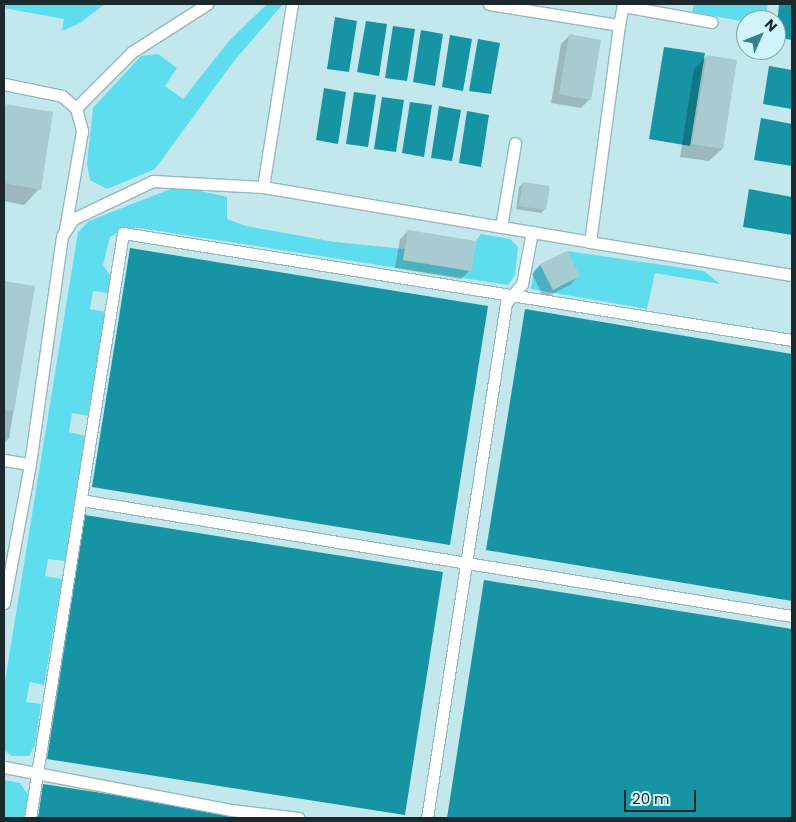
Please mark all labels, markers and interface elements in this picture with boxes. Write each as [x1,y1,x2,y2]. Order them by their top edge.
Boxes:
north arrow [736,10,786,60]
text: N [760,15,782,36]
scale bar [626,780,698,812]
text: 20 m [632,788,670,809]

